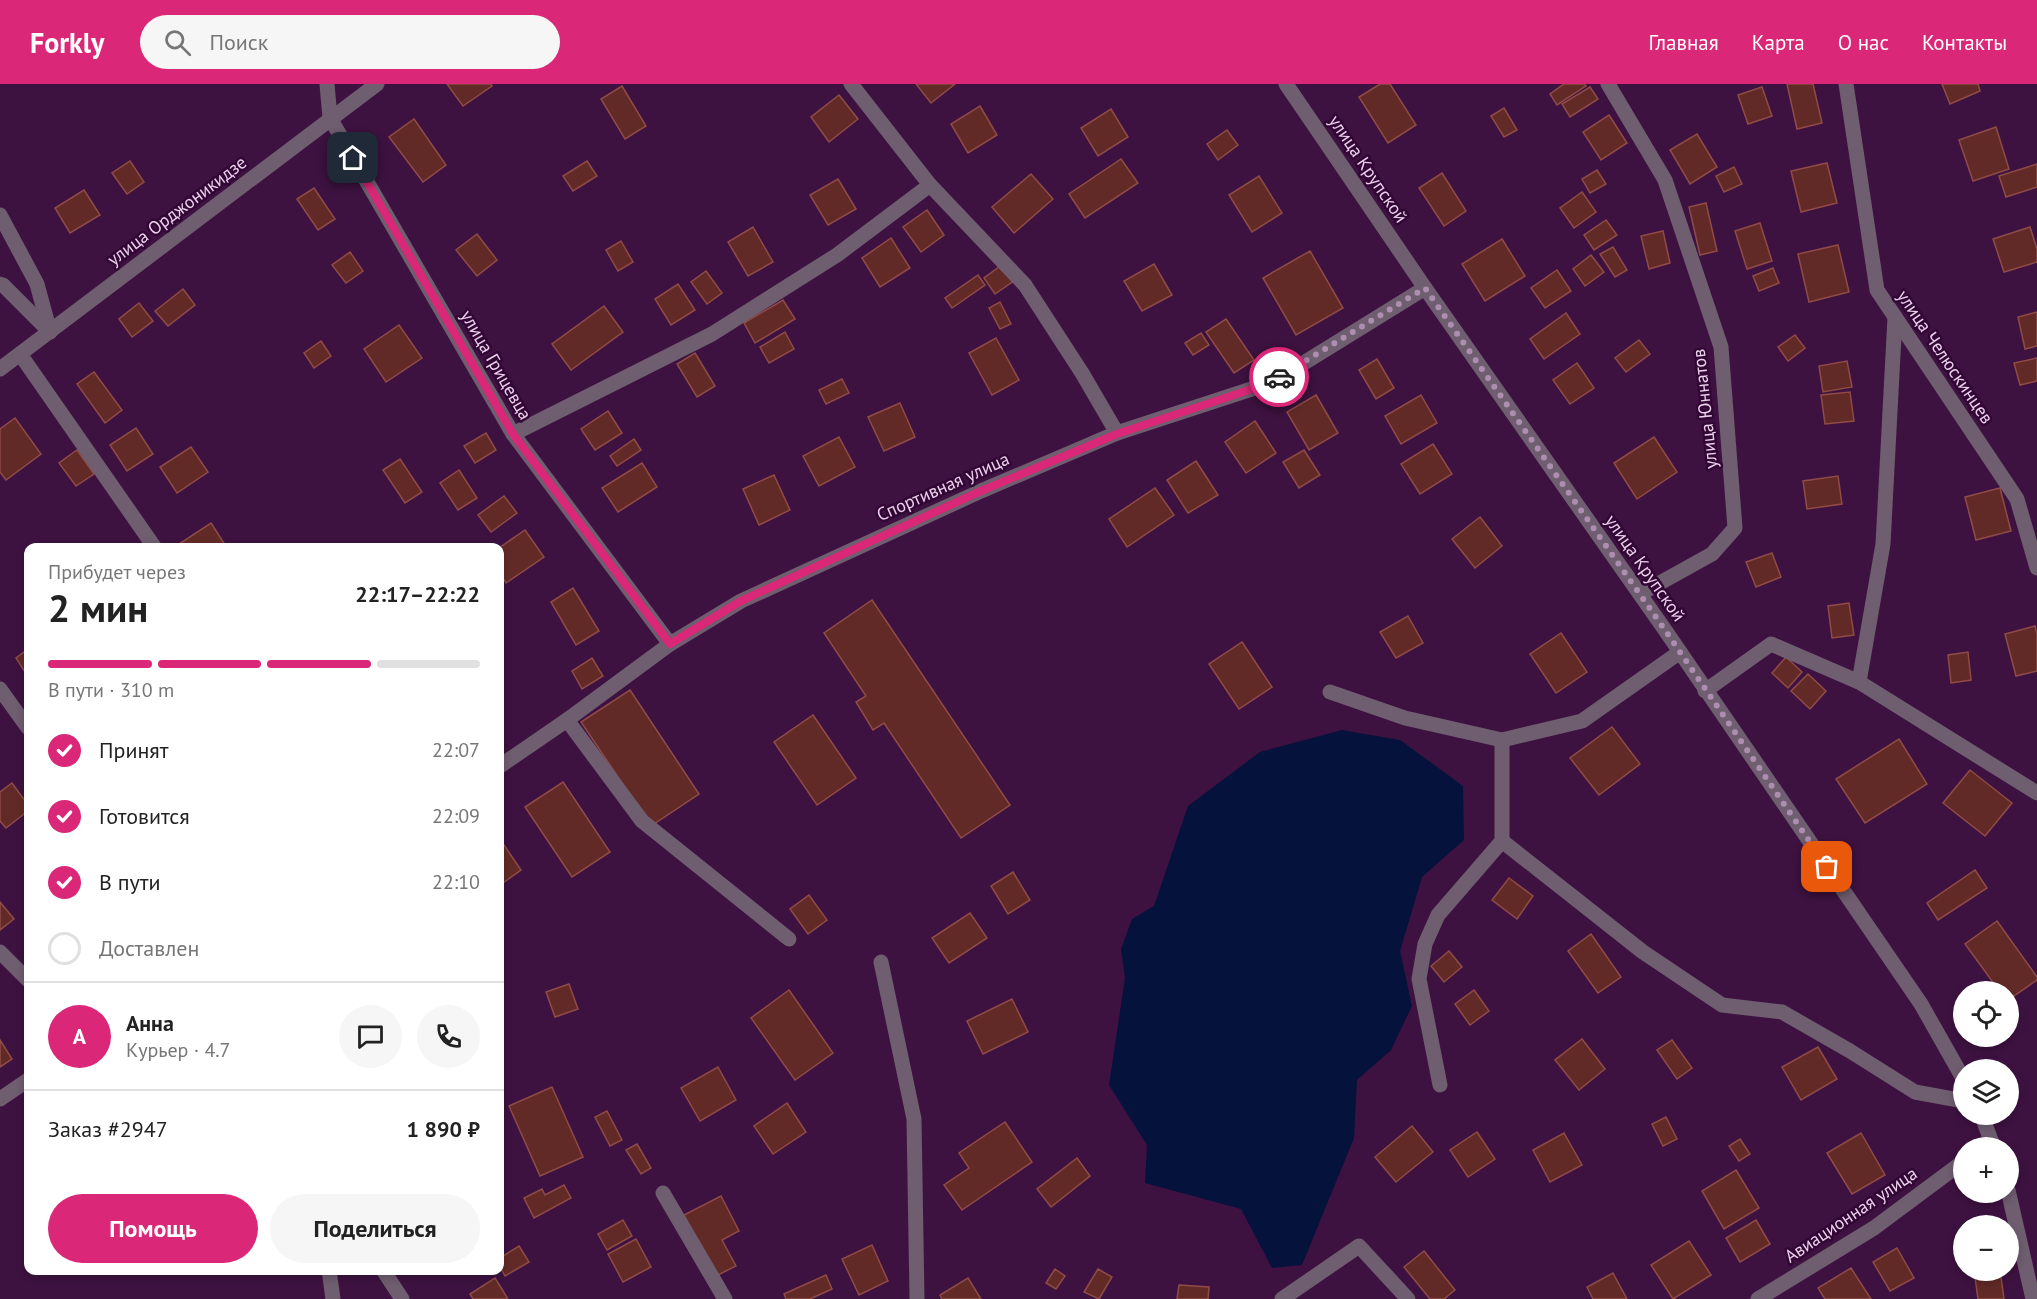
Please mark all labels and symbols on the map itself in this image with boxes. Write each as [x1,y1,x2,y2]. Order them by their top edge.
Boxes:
street label: улица Крупской [1324,110,1413,227]
pin [327,132,378,183]
street label: улица Орджоникидзе [102,151,251,270]
street label: улица Челюскинцев [1892,285,1999,428]
street label: улица Грицевца [456,306,537,424]
courier [1249,347,1309,407]
street label: улица Юннатов [1687,348,1722,470]
street label: Спортивная улица [873,447,1013,526]
street label: улица Крупской [1600,510,1691,626]
pin [1801,841,1852,892]
street label: Авиационная улица [1780,1162,1921,1268]

